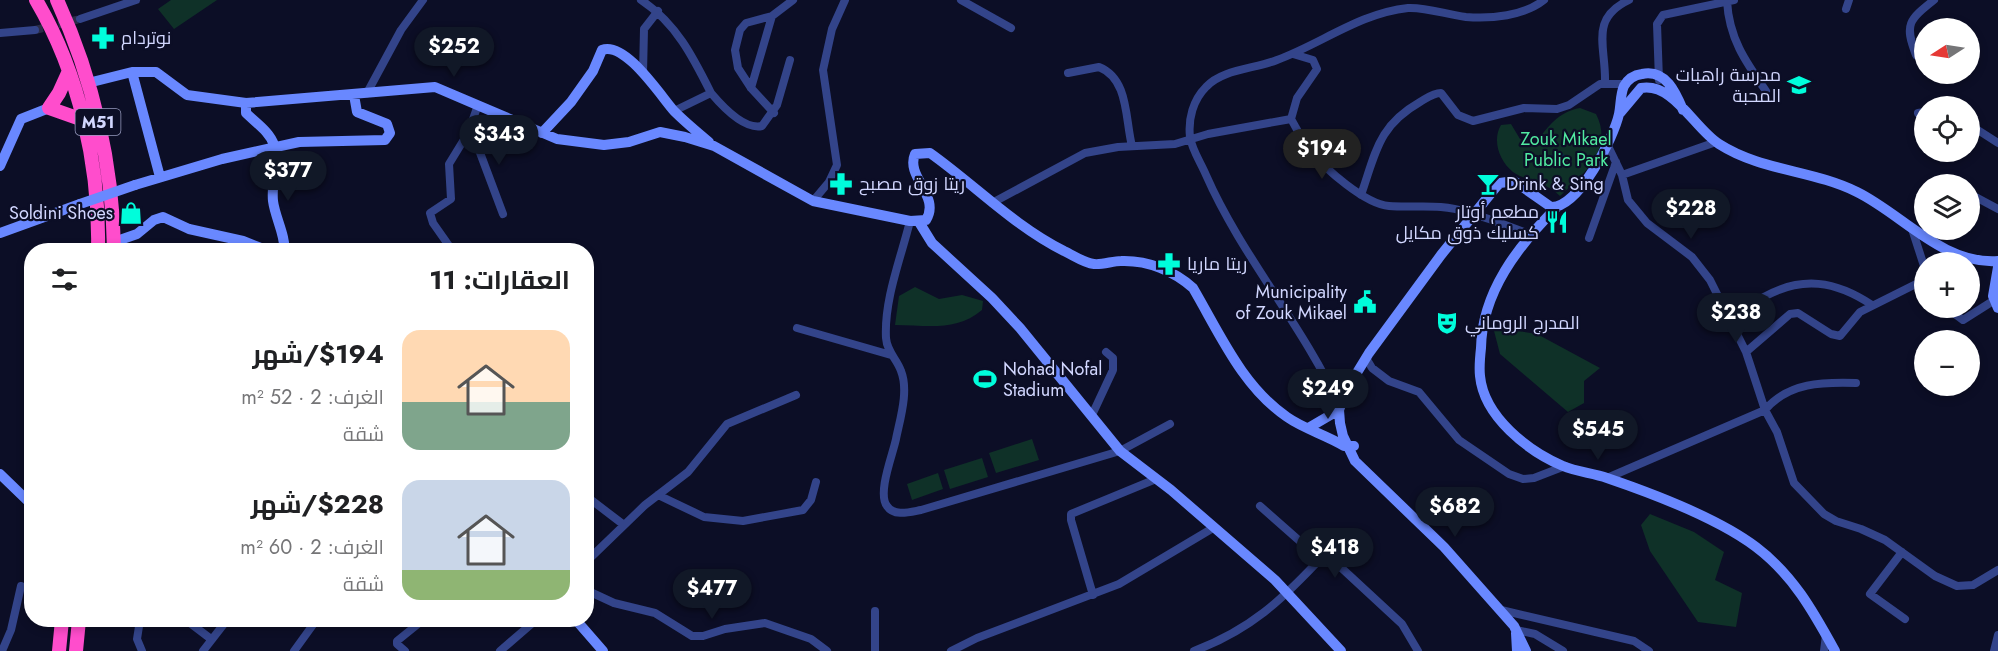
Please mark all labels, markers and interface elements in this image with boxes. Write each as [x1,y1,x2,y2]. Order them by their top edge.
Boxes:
north arrow [1914,18,1980,84]
map controls [1914,18,1980,396]
pharmacy icon: نوتردام [90,25,116,51]
place label: نوتردام [121,25,171,51]
pin: $252 [418,27,490,78]
text: $252 [428,32,480,61]
place label: مدرسة راهبات المحبة [1676,62,1781,109]
school or university icon: مدرسة راهبات المحبة [1786,72,1812,98]
button: locate [1914,96,1980,162]
road number: M51 [76,109,120,135]
pin: $343 [463,115,535,166]
text: $343 [473,120,525,149]
park label: Zouk Mikael Public Park [1520,126,1612,173]
pin: $194 [1286,129,1358,180]
text: $194 [1297,134,1347,163]
pin: $377 [252,151,324,202]
text: $377 [264,156,312,185]
pharmacy icon: ريتا زوق مصبح [828,171,854,197]
place label: ريتا زوق مصبح [859,171,965,197]
bar icon: Drink & Sing [1475,171,1501,197]
place label: Drink & Sing [1506,171,1604,197]
button: layers [1914,174,1980,240]
pin: $228 [1655,189,1727,240]
text: $228 [1665,194,1717,223]
place label: مطعم أوتار كسليك ذوق مكايل [1396,199,1539,246]
place label: Soldini Shoes [9,200,113,226]
shop icon: Soldini Shoes [118,200,144,226]
restaurant icon: مطعم أوتار كسليك ذوق مكايل [1544,209,1570,235]
pharmacy icon: ريتا ماريا [1156,251,1182,277]
place label: ريتا ماريا [1187,251,1247,277]
button: + [1914,252,1980,318]
text: العقارات: 11 [429,261,570,299]
icon: filters [48,263,81,296]
place label: Municipality of Zouk Mikael [1236,279,1347,326]
public building icon: Municipality of Zouk Mikael [1352,289,1378,315]
pin: $238 [1700,293,1772,344]
text: $238 [1711,298,1761,327]
theatre icon: المدرج الروماني [1434,310,1460,336]
place label: المدرج الروماني [1465,310,1580,337]
button: − [1914,330,1980,396]
text: $194/شهر [252,335,384,373]
icon: home [450,354,522,426]
place label: Nohad Nofal Stadium [1003,356,1102,403]
sports icon: Nohad Nofal Stadium [972,366,998,392]
pin: $249 [1292,369,1364,420]
text: $249 [1302,374,1354,403]
text: الغرف: 2 · 52 m² [241,383,384,412]
pin: $545 [1562,410,1634,461]
text: $545 [1572,415,1624,444]
text: شقة [343,420,384,449]
text: $228/شهر [251,485,384,523]
pin: $682 [1419,487,1491,538]
text: $682 [1429,492,1481,521]
icon: home [450,504,522,576]
pin: $418 [1299,528,1371,579]
text: الغرف: 2 · 60 m² [240,533,384,562]
text: $418 [1310,533,1360,562]
pin: $477 [676,569,748,620]
text: شقة [343,570,384,599]
text: $477 [687,574,737,603]

